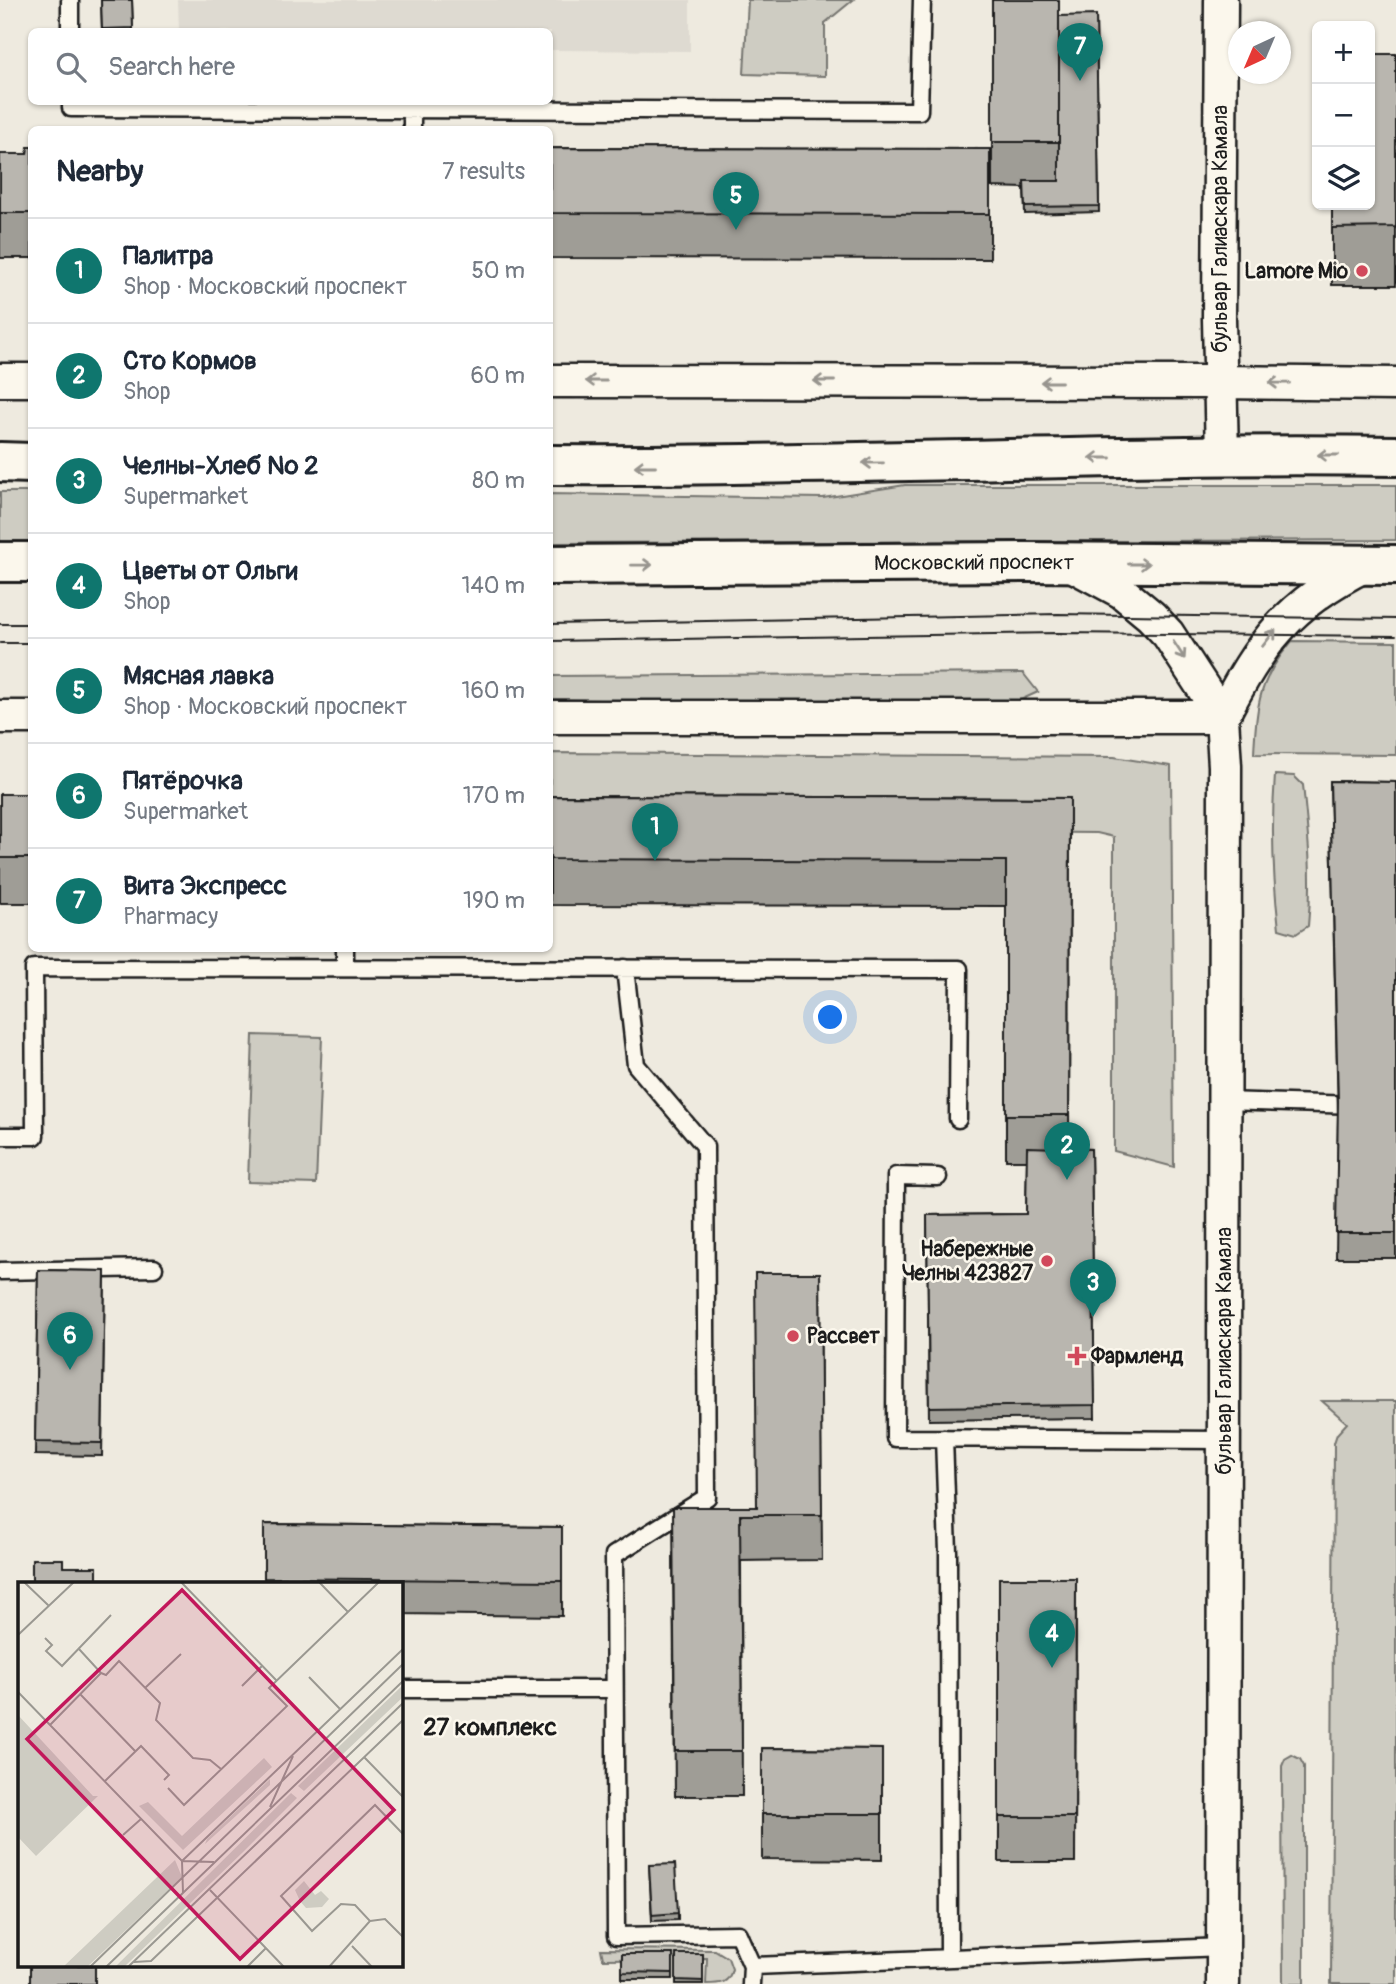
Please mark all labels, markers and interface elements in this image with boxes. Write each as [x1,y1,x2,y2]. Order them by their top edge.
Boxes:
north arrow [1228,21,1291,84]
map controls [1312,21,1375,210]
button: + [1312,21,1375,84]
pin: 7 [1057,23,1103,81]
search box [28,28,553,105]
icon: search [52,48,90,86]
text: Search here [108,51,235,83]
button: − [1312,84,1375,147]
street label: бульвар Галиаскара Камала [1207,105,1234,353]
button: layers [1312,147,1375,210]
text: Nearby [56,153,143,190]
text: 7 results [442,157,525,186]
pin: 5 [713,172,759,230]
text: Палитра [123,240,213,272]
text: 1 [75,256,84,285]
text: 50 m [471,256,525,285]
place label: Lamore Mio [1244,258,1349,285]
marker: Lamore Mio [1354,263,1370,279]
text: Shop · Московский проспект [123,272,407,301]
text: Сто Кормов [123,345,257,377]
text: 2 [73,361,85,390]
text: 60 m [470,361,525,390]
one-way arrow [585,374,608,388]
one-way arrow [813,374,836,388]
one-way arrow [1040,375,1063,389]
one-way arrow [1268,376,1291,389]
text: Shop [123,377,171,406]
one-way arrow [1317,448,1340,462]
text: Челны-Хлеб № 2 [123,450,319,482]
one-way arrow [1089,451,1112,465]
one-way arrow [862,456,885,469]
one-way arrow [634,459,657,473]
text: 3 [73,466,85,495]
text: 80 m [472,466,525,495]
text: Supermarket [123,482,248,511]
street label: Московский проспект [874,549,1075,577]
text: Цветы от Ольги [123,555,298,587]
one-way arrow [1127,557,1150,571]
one-way arrow [630,558,653,571]
text: 4 [72,571,86,600]
text: 140 m [462,571,525,600]
text: Shop [123,587,171,616]
one-way arrow [1262,629,1277,648]
one-way arrow [1172,640,1186,660]
text: Мясная лавка [123,660,274,692]
text: 5 [73,676,85,705]
text: 160 m [461,676,525,705]
text: Shop · Московский проспект [123,692,407,721]
text: Пятёрочка [123,765,243,797]
text: 6 [72,781,86,810]
text: 170 m [463,781,525,810]
text: Supermarket [123,797,248,826]
pin: 1 [632,803,678,861]
text: Вита Экспресс [123,870,287,902]
text: 7 [73,886,85,915]
text: 190 m [463,886,525,915]
text: Pharmacy [123,902,218,931]
your location [813,1000,847,1034]
pin: 2 [1044,1122,1090,1180]
street label: бульвар Галиаскара Камала [1211,1227,1238,1475]
place label: Набережные Челны 423827 [902,1236,1034,1287]
marker: Набережные Челны 423827 [1039,1253,1055,1269]
pin: 3 [1070,1259,1116,1317]
pin: 6 [47,1312,93,1370]
place label: Рассвет [807,1323,880,1350]
marker: Рассвет [785,1328,801,1344]
place label: Фармленд [1090,1343,1183,1370]
marker: Фармленд [1069,1348,1085,1364]
inset map [18,1582,402,1966]
pin: 4 [1029,1610,1075,1668]
district label: 27 комплекс [423,1713,557,1742]

